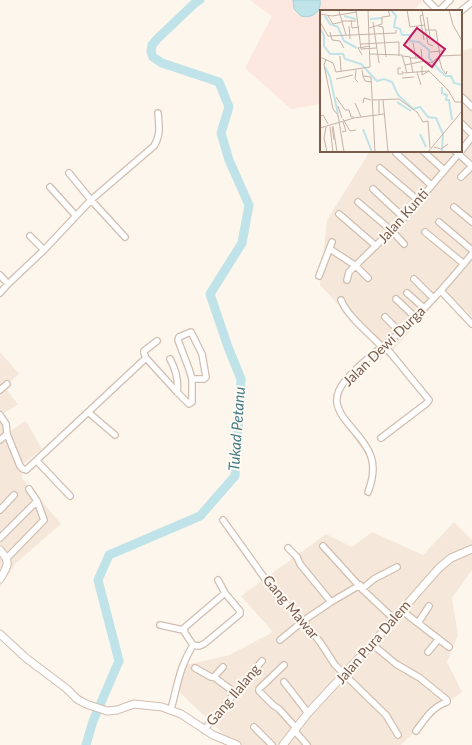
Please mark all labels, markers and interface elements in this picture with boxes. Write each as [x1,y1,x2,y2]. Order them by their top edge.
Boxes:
inset map [320,10,462,152]
street label: Jalan Kunti [374,185,431,246]
street label: Jalan Dewi Durga [339,302,428,389]
water label: Tukad Petanu [224,386,248,472]
street label: Gang Mawar [260,571,323,642]
street label: Jalan Pura Dalem [332,596,414,687]
street label: Gang Ilalang [202,660,263,729]

